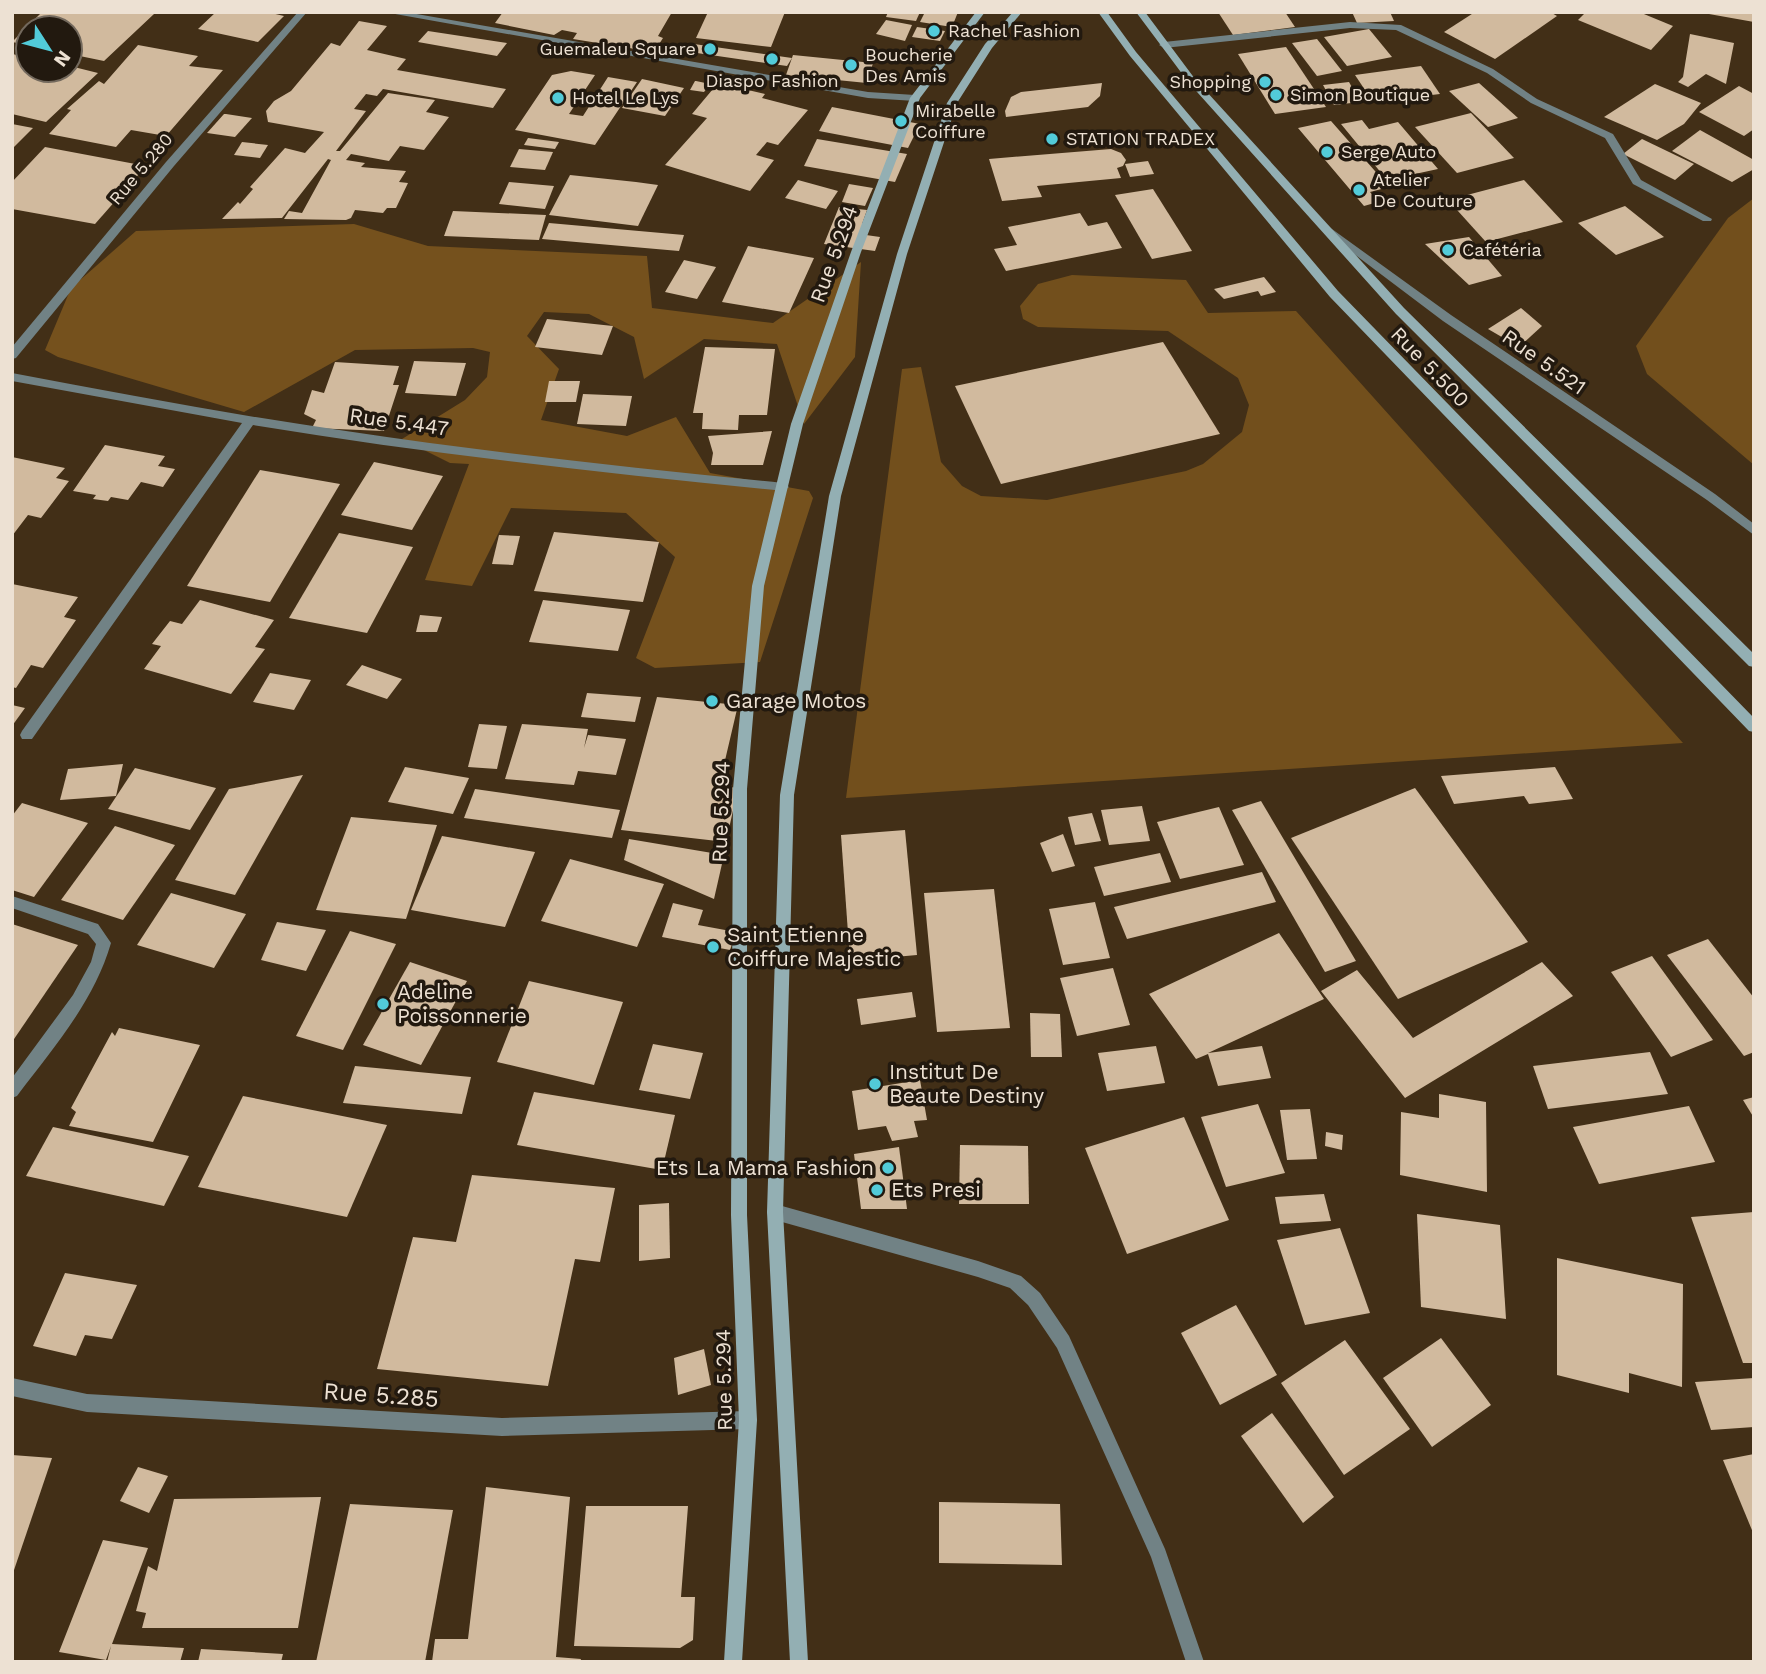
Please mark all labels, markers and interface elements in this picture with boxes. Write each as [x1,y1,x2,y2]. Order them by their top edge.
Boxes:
north arrow [14,14,84,84]
place label: Rachel Fashion [948,20,1080,41]
marker: Rachel Fashion [926,23,942,39]
place label: Guemaleu Square [539,38,696,59]
marker: Guemaleu Square [702,41,718,57]
place label: Boucherie Des Amis [865,44,953,86]
text: N [49,46,76,71]
marker: Diaspo Fashion [764,51,780,67]
marker: Boucherie Des Amis [843,57,859,73]
place label: Diaspo Fashion [705,70,839,91]
place label: Shopping [1169,71,1251,92]
marker: Shopping [1257,74,1273,90]
place label: Simon Boutique [1290,84,1430,105]
place label: Hotel Le Lys [572,87,679,108]
marker: Simon Boutique [1268,87,1284,103]
marker: Hotel Le Lys [550,90,566,106]
place label: Mirabelle Coiffure [915,100,996,142]
marker: Mirabelle Coiffure [893,113,909,129]
street label: Rue 5.280 [104,128,177,209]
place label: STATION TRADEX [1066,128,1215,149]
marker: STATION TRADEX [1044,131,1060,147]
place label: Serge Auto [1341,141,1436,162]
marker: Serge Auto [1319,144,1335,160]
place label: Atelier De Couture [1373,169,1473,211]
marker: Atelier De Couture [1351,182,1367,198]
street label: Rue 5.294 [804,202,863,306]
place label: Cafétéria [1462,239,1542,260]
marker: Cafétéria [1440,242,1456,258]
street label: Rue 5.500 [1386,321,1475,412]
street label: Rue 5.521 [1498,324,1591,399]
street label: Rue 5.447 [348,402,451,441]
place label: Garage Motos [726,688,866,713]
marker: Garage Motos [704,693,720,709]
street label: Rue 5.294 [706,761,735,863]
place label: Saint Etienne Coiffure Majestic [727,922,901,971]
marker: Saint Etienne Coiffure Majestic [705,939,721,955]
place label: Adeline Poissonnerie [397,979,527,1028]
marker: Adeline Poissonnerie [375,996,391,1012]
place label: Institut De Beaute Destiny [889,1059,1044,1108]
marker: Institut De Beaute Destiny [867,1076,883,1092]
place label: Ets La Mama Fashion [656,1155,874,1180]
marker: Ets La Mama Fashion [880,1160,896,1176]
place label: Ets Presi [891,1177,981,1202]
marker: Ets Presi [869,1182,885,1198]
street label: Rue 5.294 [710,1329,737,1431]
street label: Rue 5.285 [322,1377,440,1413]

